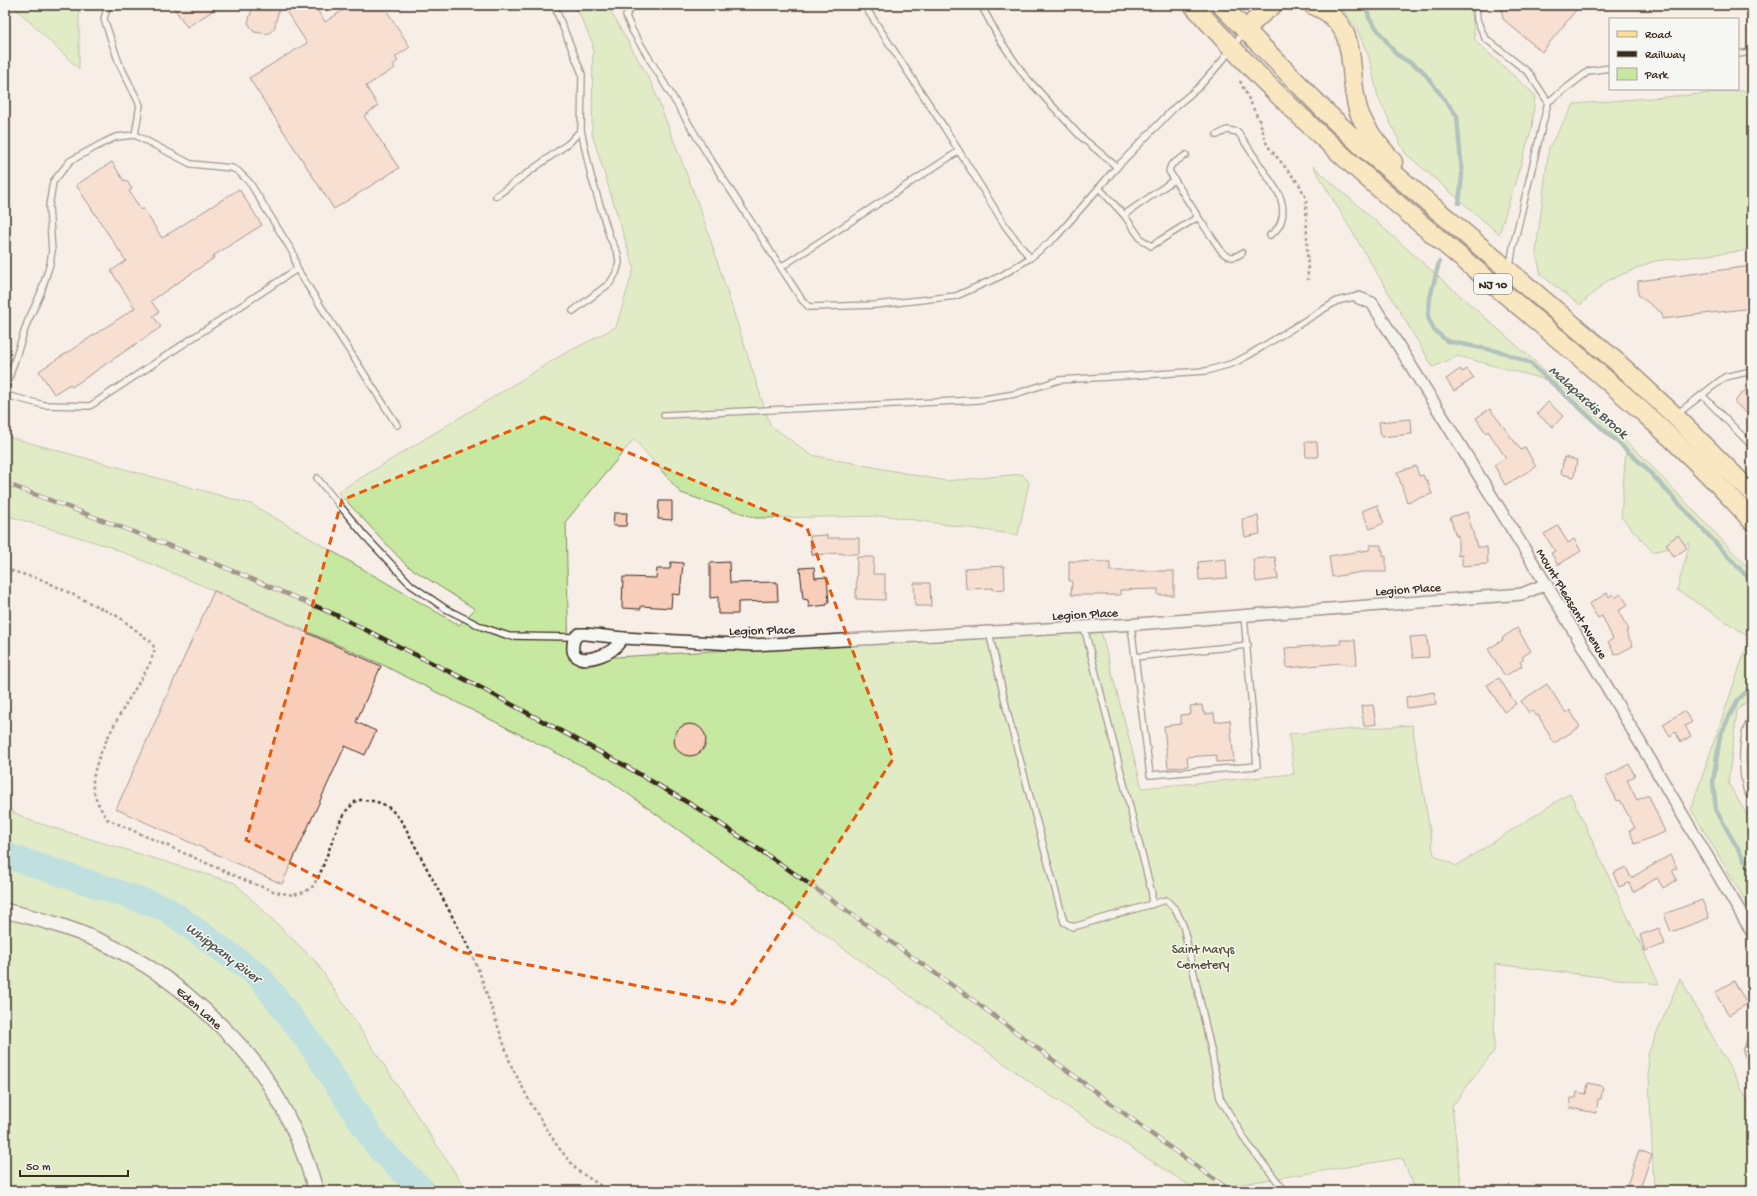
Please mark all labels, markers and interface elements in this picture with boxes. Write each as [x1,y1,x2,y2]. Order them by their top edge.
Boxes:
legend [1609,18,1739,90]
text: Road [1645,29,1672,43]
text: Railway [1645,49,1685,63]
text: Park [1644,69,1670,83]
road number: NJ 10 [1474,274,1512,294]
water label: Malapardis Brook [1544,363,1632,444]
street label: Mount Pleasant Avenue [1532,546,1610,662]
street label: Legion Place [1375,581,1442,600]
street label: Legion Place [1052,606,1119,625]
street label: Legion Place [729,623,795,640]
water label: Whippany River [182,920,266,990]
park label: Saint Marys Cemetery [1172,943,1236,973]
street label: Eden Lane [172,984,225,1034]
scale bar [20,1152,128,1178]
text: 50 m [26,1161,51,1175]

